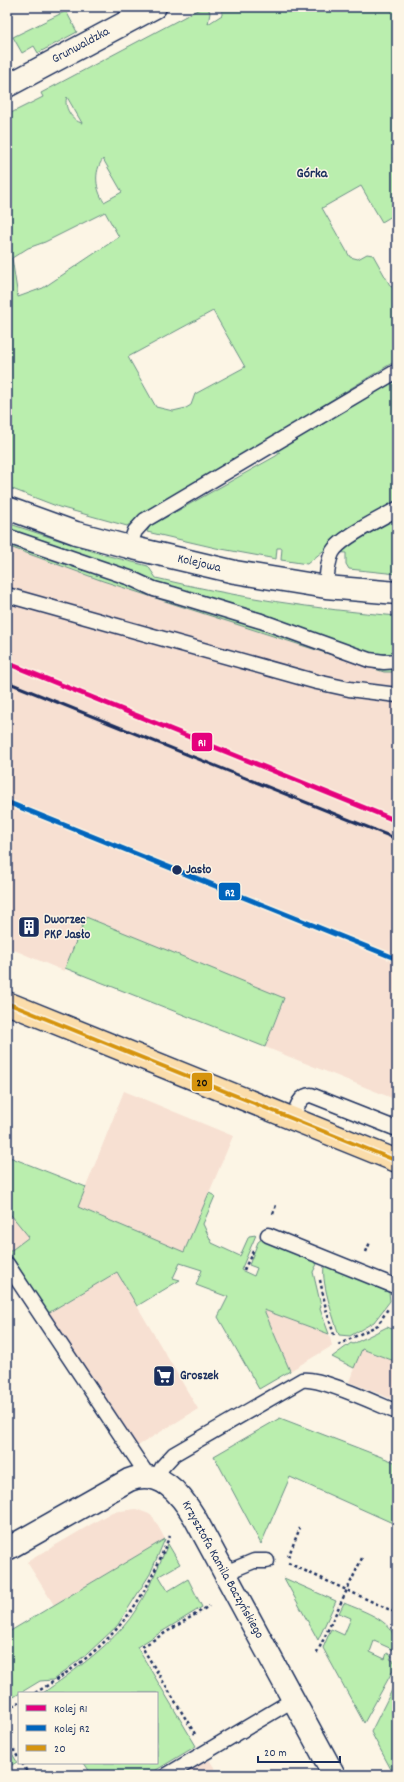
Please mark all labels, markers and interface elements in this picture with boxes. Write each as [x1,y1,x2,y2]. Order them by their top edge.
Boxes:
street label: Grunwaldzka [49,22,114,69]
district label: Górka [297,164,329,184]
street label: Kolejowa [175,550,224,578]
line badge: R1 [191,732,213,752]
text: R1 [198,736,206,752]
place label: Jasło [186,861,212,880]
marker: Jasło [170,863,184,877]
line badge: R2 [218,882,241,901]
text: R2 [225,886,235,902]
place label: Dworzec PKP Jasło [44,911,90,945]
building icon: Dworzec PKP Jasło [16,914,42,940]
line badge: 20 [191,1072,213,1092]
text: 20 [197,1076,207,1092]
supermarket icon: Groszek [151,1363,177,1389]
place label: Groszek [180,1367,219,1386]
street label: Krzysztofa Kamila Baczyńskiego [176,1497,268,1643]
legend [18,1692,158,1764]
text: Kolej R1 [54,1701,87,1718]
text: Kolej R2 [54,1721,90,1738]
scale bar [258,1738,340,1764]
text: 20 [54,1741,66,1758]
text: 20 m [264,1745,287,1762]

